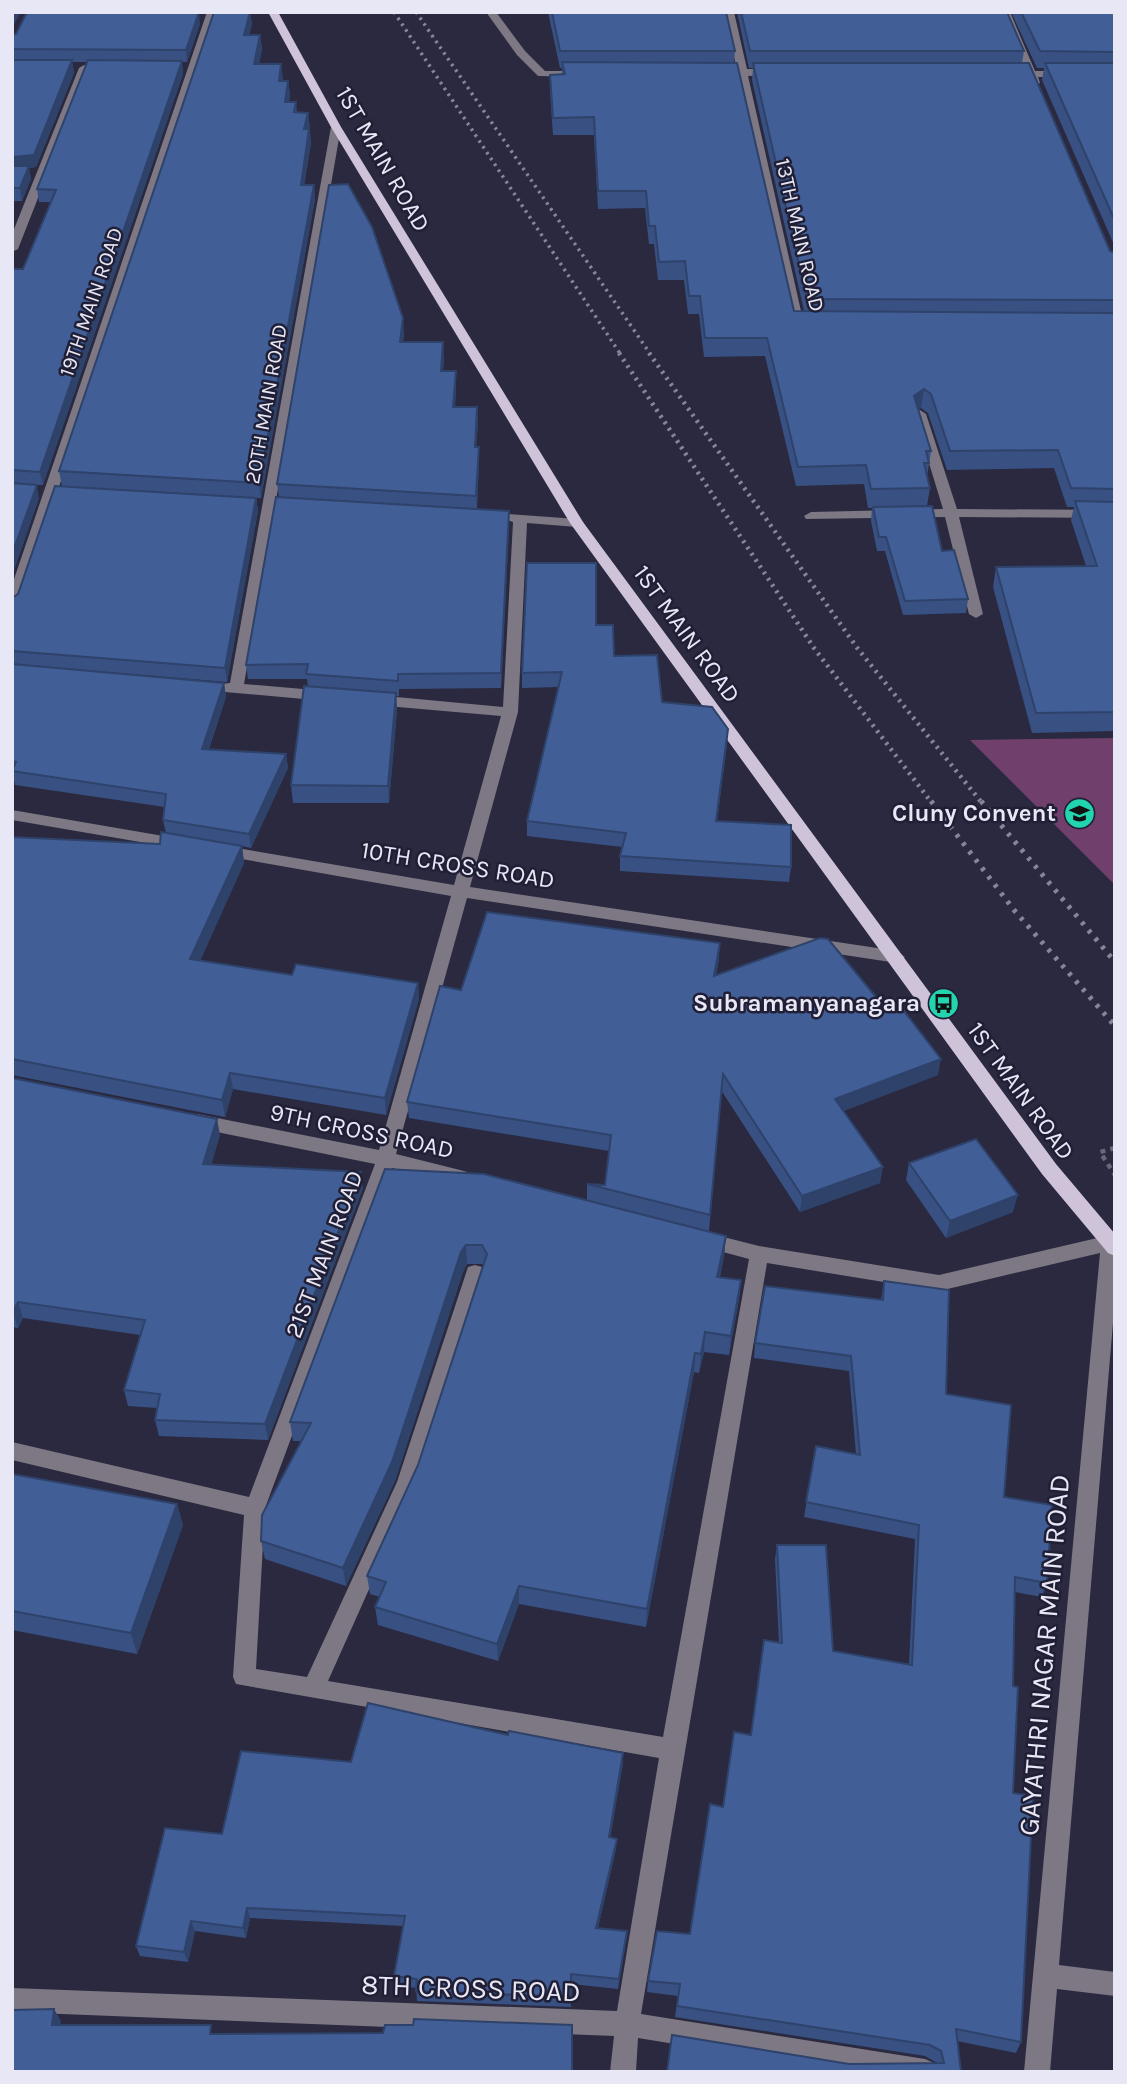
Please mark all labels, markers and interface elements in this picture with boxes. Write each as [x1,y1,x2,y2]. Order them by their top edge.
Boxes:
street label: 1ST MAIN ROAD [330,81,436,237]
street label: 13TH MAIN ROAD [771,156,829,314]
street label: 19TH MAIN ROAD [54,224,128,380]
street label: 20TH MAIN ROAD [240,322,292,486]
street label: 1ST MAIN ROAD [628,560,746,708]
school or university icon: Cluny Convent [1062,796,1096,830]
place label: Cluny Convent [892,799,1056,827]
street label: 10TH CROSS ROAD [359,836,557,894]
bus stop icon: Subramanyanagara [926,986,960,1020]
place label: Subramanyanagara [693,989,920,1017]
street label: 1ST MAIN ROAD [962,1017,1080,1165]
street label: 9TH CROSS ROAD [268,1098,456,1164]
street label: 21ST MAIN ROAD [279,1166,369,1342]
street label: GAYATHRI NAGAR MAIN ROAD [1012,1473,1076,1837]
street label: 8TH CROSS ROAD [361,1968,581,2008]

